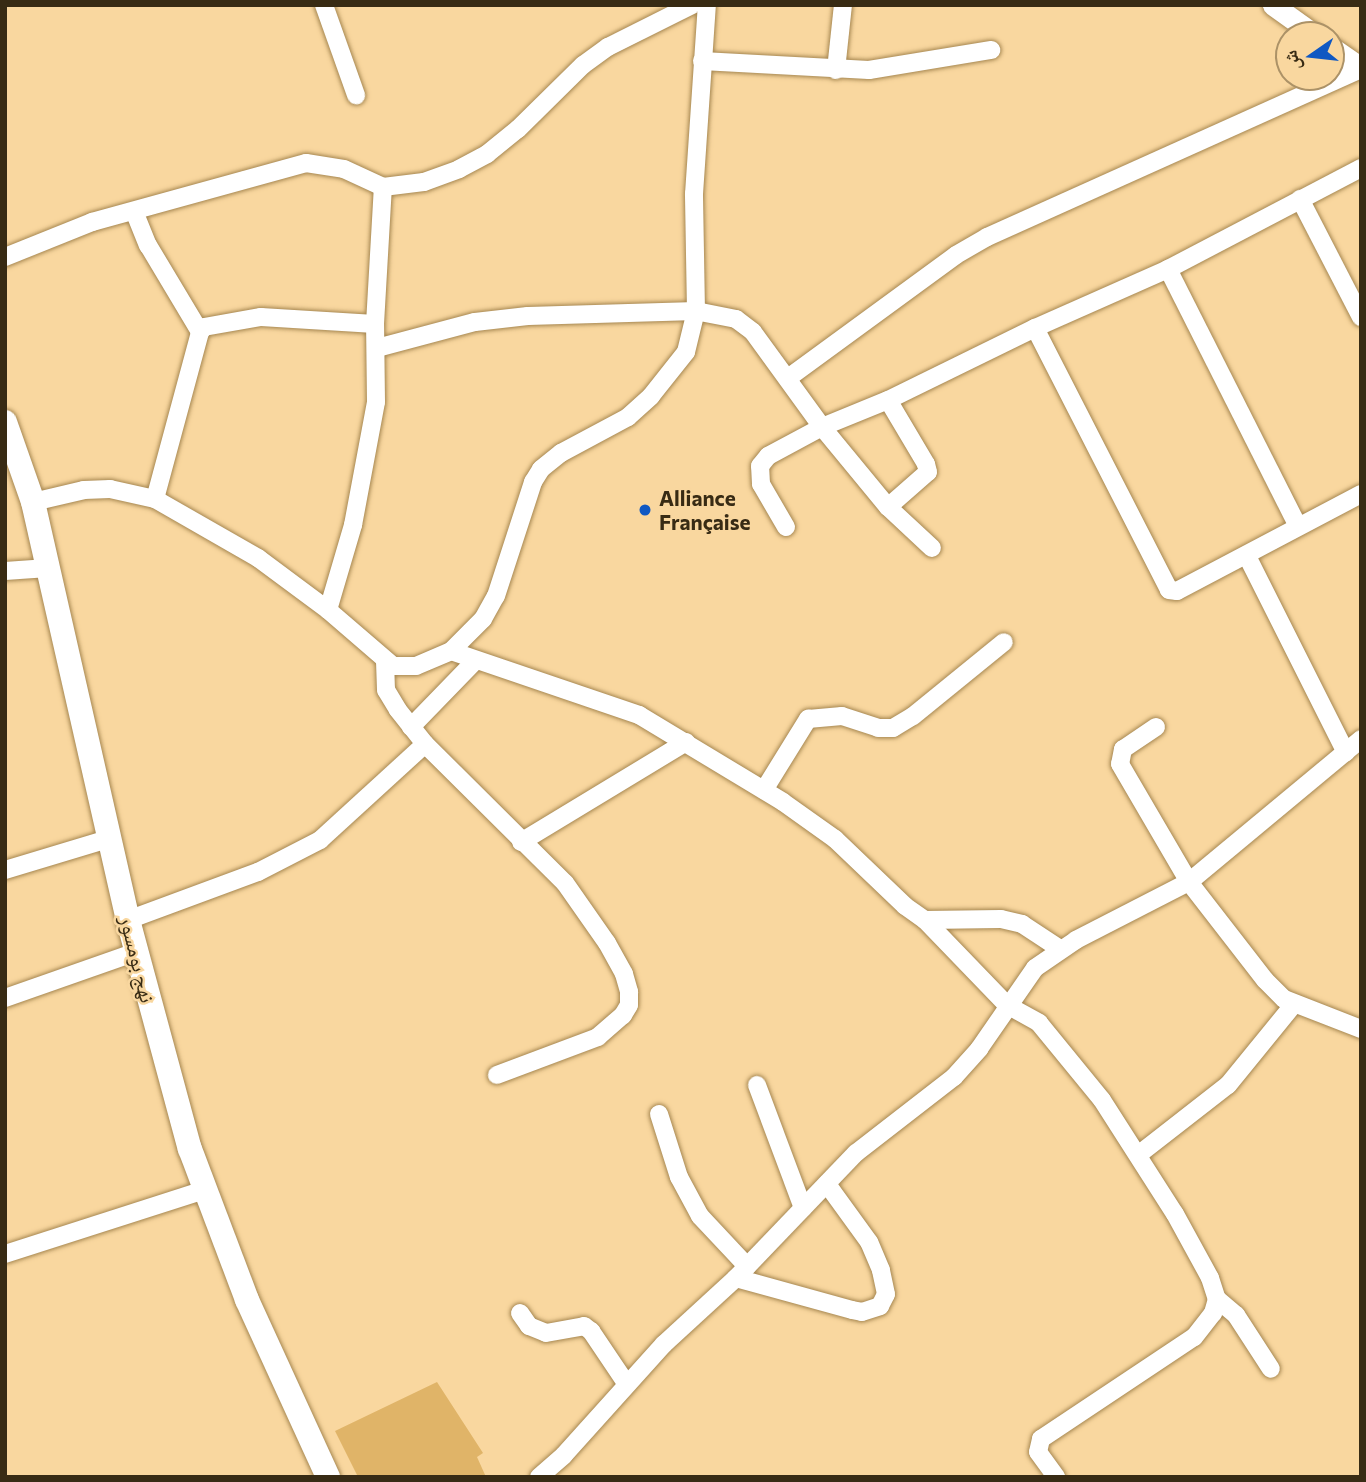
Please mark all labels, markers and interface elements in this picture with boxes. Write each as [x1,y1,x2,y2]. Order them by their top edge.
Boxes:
north arrow [1275,21,1345,91]
text: ش [1277,48,1305,73]
place label: Alliance Française [659,485,751,535]
marker: Alliance Française [637,502,653,518]
street label: نهج بومسور [115,913,161,1005]

